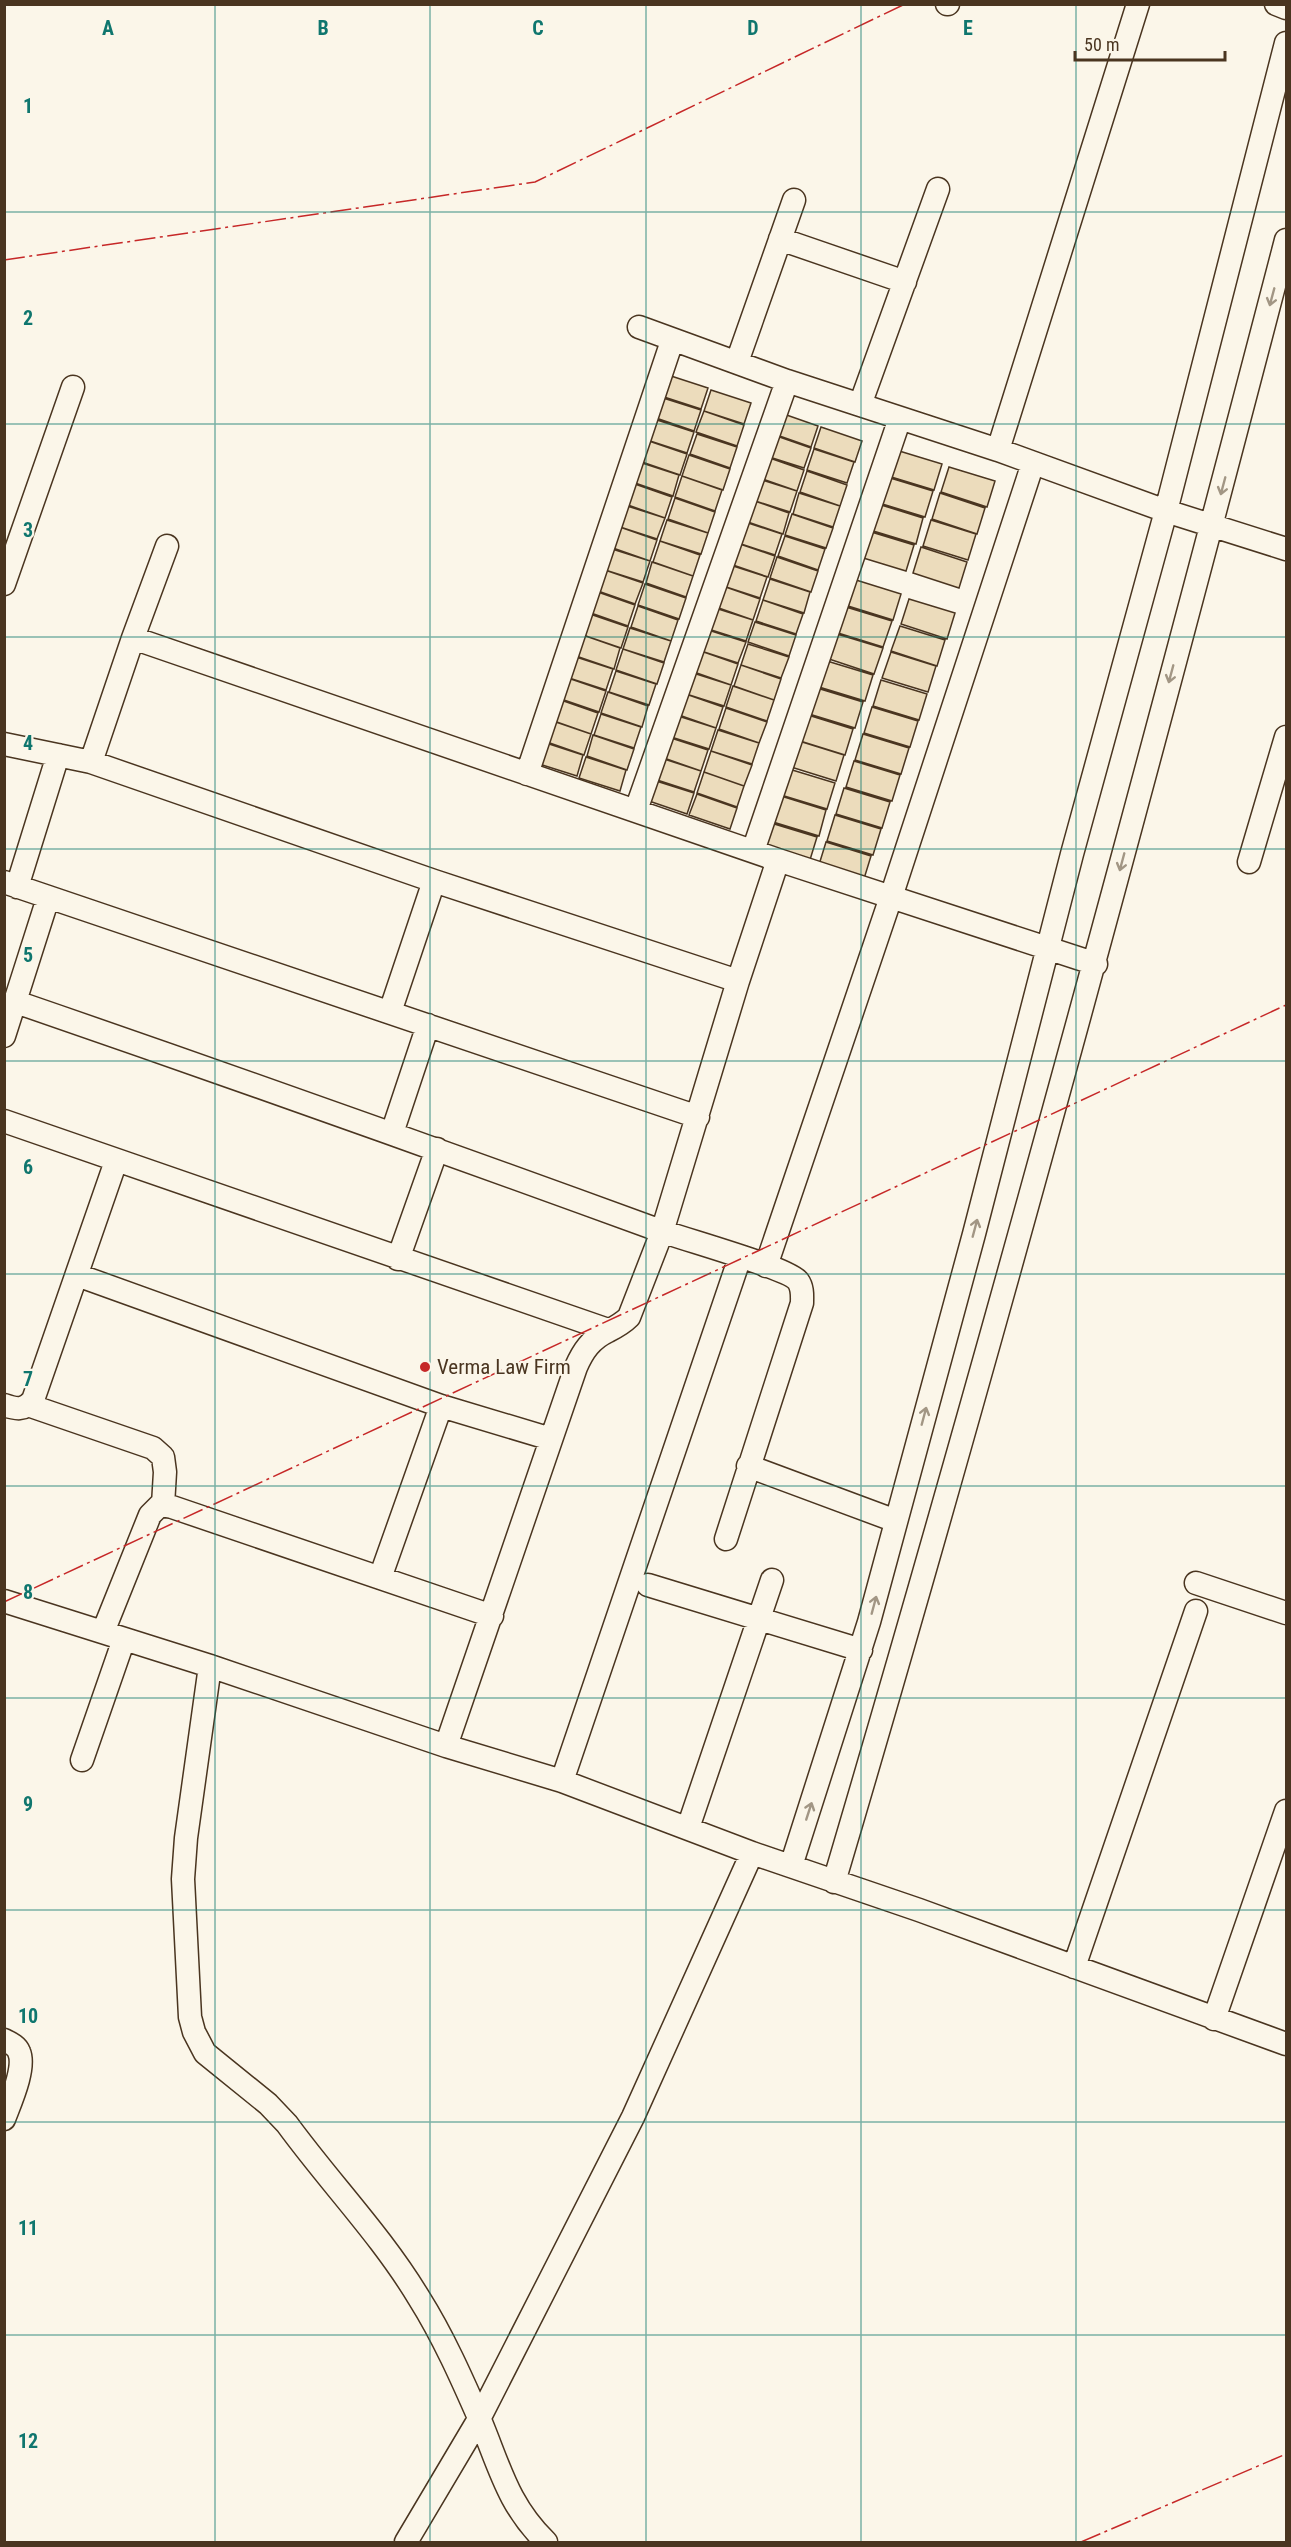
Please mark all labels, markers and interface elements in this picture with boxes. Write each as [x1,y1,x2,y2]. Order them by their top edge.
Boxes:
text: A [102,16,114,40]
text: B [317,16,329,40]
text: C [532,16,544,40]
text: D [747,16,759,40]
text: E [963,16,973,40]
scale bar [1075,24,1225,62]
text: 50 m [1084,34,1119,55]
text: 1 [23,94,33,118]
one-way arrow [1265,287,1277,306]
text: 2 [23,306,33,330]
one-way arrow [1216,476,1228,495]
text: 3 [23,518,33,542]
one-way arrow [1165,664,1176,683]
text: 4 [23,731,33,755]
one-way arrow [1116,853,1127,872]
text: 5 [23,943,33,967]
text: 6 [23,1155,33,1179]
one-way arrow [970,1219,981,1238]
place label: Verma Law Firm [437,1355,571,1379]
marker: Verma Law Firm [418,1360,432,1374]
text: 7 [23,1367,33,1391]
one-way arrow [919,1407,930,1426]
text: 8 [23,1580,33,1604]
one-way arrow [868,1596,880,1615]
text: 9 [23,1792,33,1816]
one-way arrow [804,1802,815,1821]
text: 10 [18,2004,38,2028]
text: 11 [18,2216,38,2240]
text: 12 [18,2429,38,2453]

